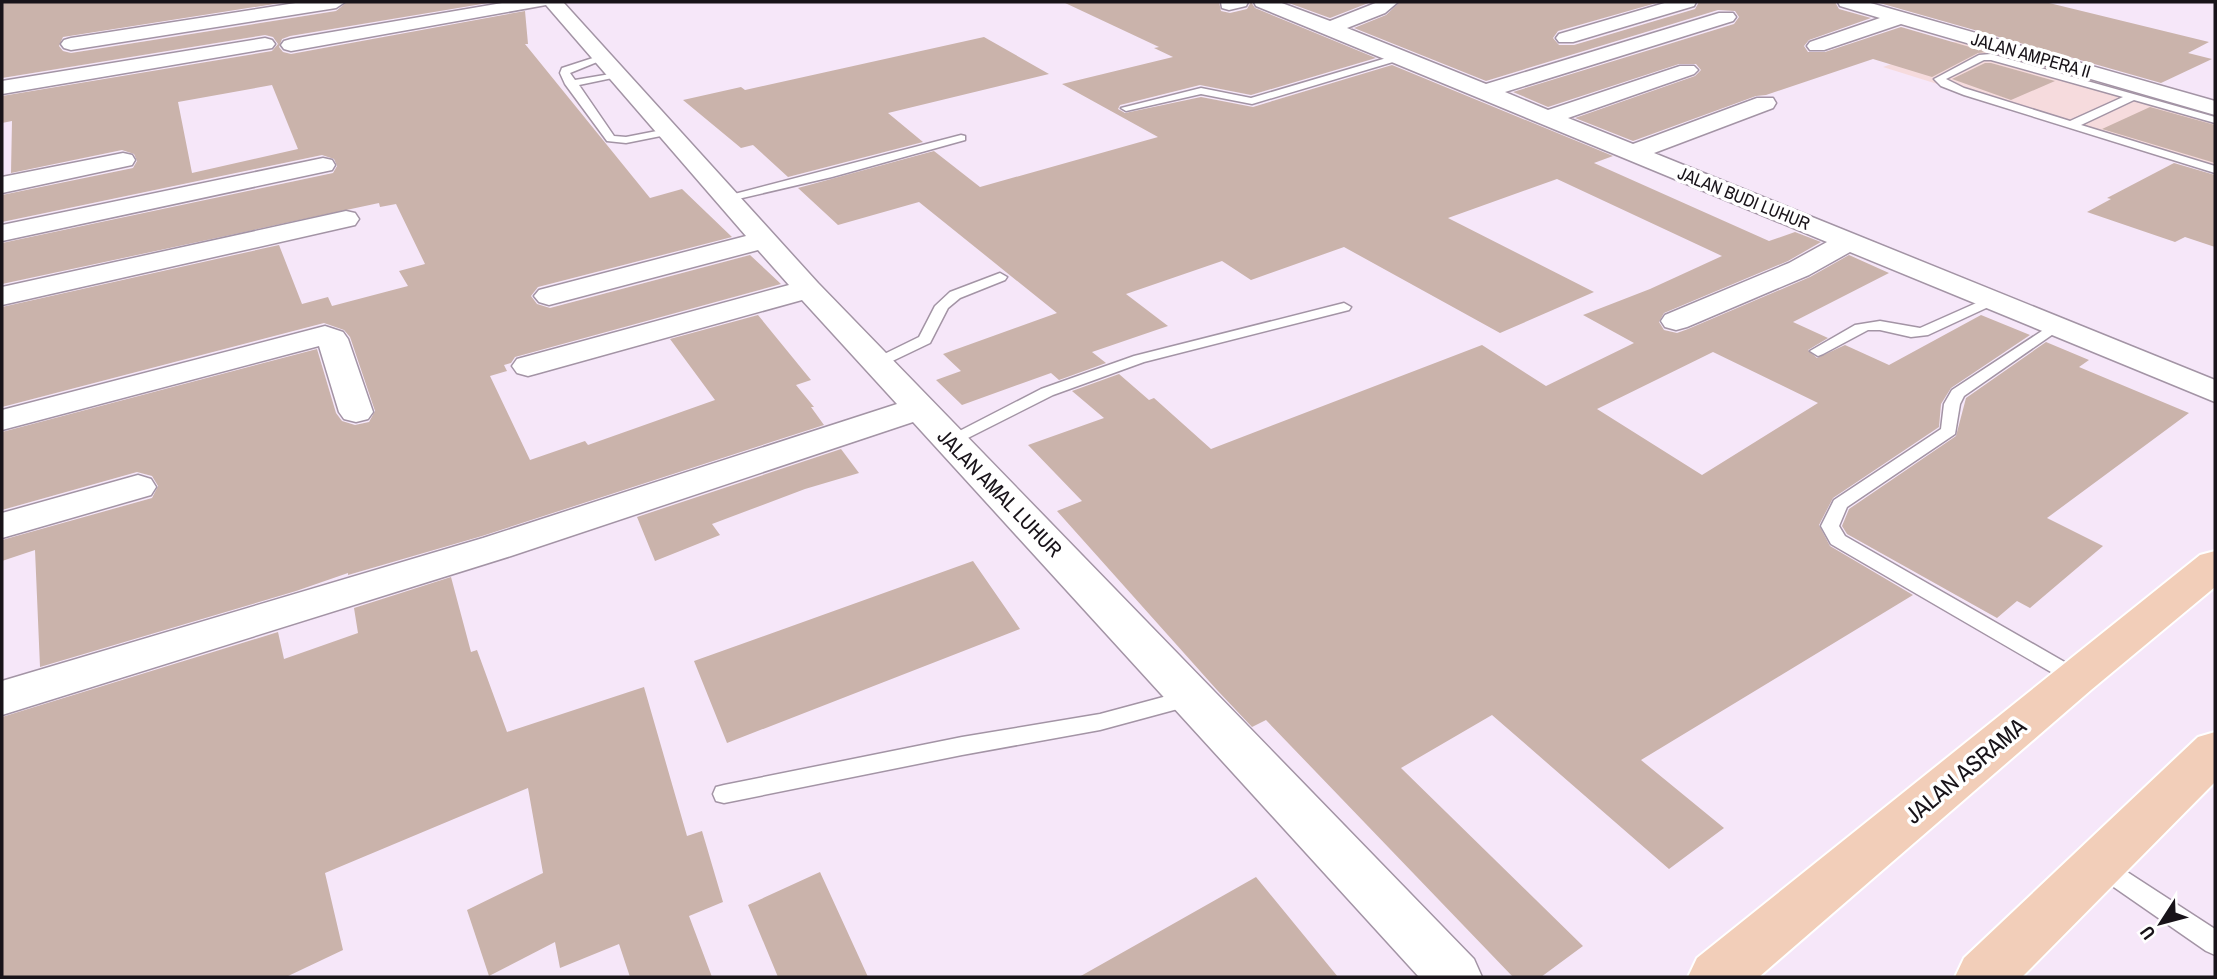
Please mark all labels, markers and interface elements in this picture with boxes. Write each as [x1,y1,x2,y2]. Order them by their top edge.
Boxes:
street label: JALAN AMPERA II [1968,26,2094,84]
street label: JALAN BUDI LUHUR [1674,160,1814,236]
street label: JALAN AMAL LUHUR [931,423,1069,563]
street label: JALAN ASRAMA [1898,709,2033,830]
north arrow [2126,888,2196,958]
text: U [2133,921,2161,945]

